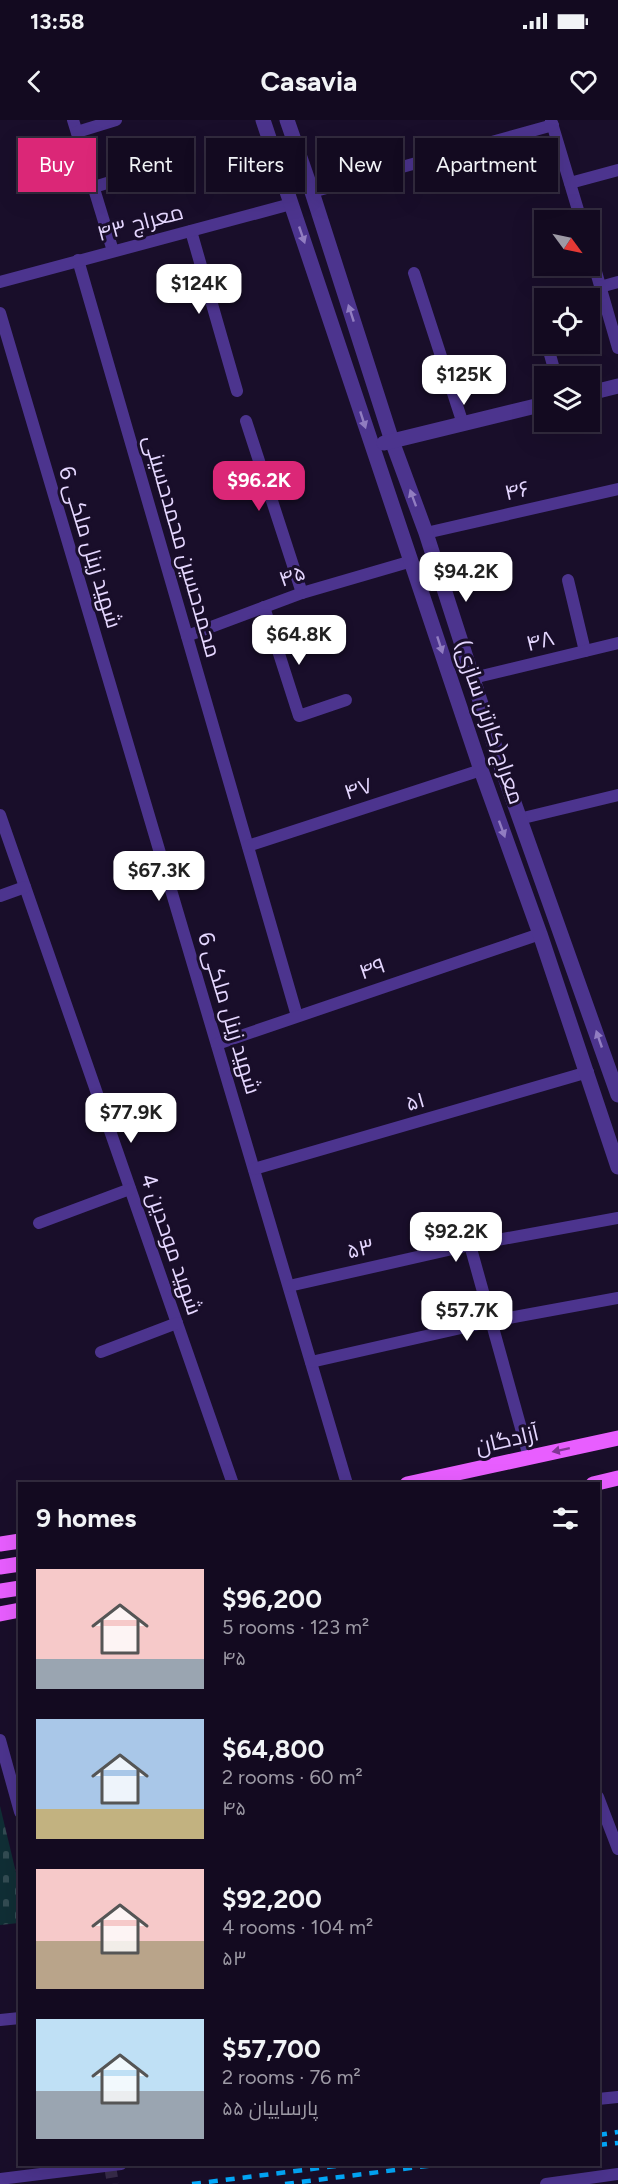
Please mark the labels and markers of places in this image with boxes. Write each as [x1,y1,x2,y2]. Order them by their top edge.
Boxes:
pin: $124K [157,264,241,315]
pin: $125K [422,355,506,406]
pin: $96.2K [210,461,308,512]
pin: $94.2K [417,552,515,603]
pin: $64.8K [250,615,348,666]
pin: $67.3K [110,851,208,902]
pin: $77.9K [82,1093,180,1144]
pin: $92.2K [407,1212,505,1263]
pin: $57.7K [418,1291,516,1342]

